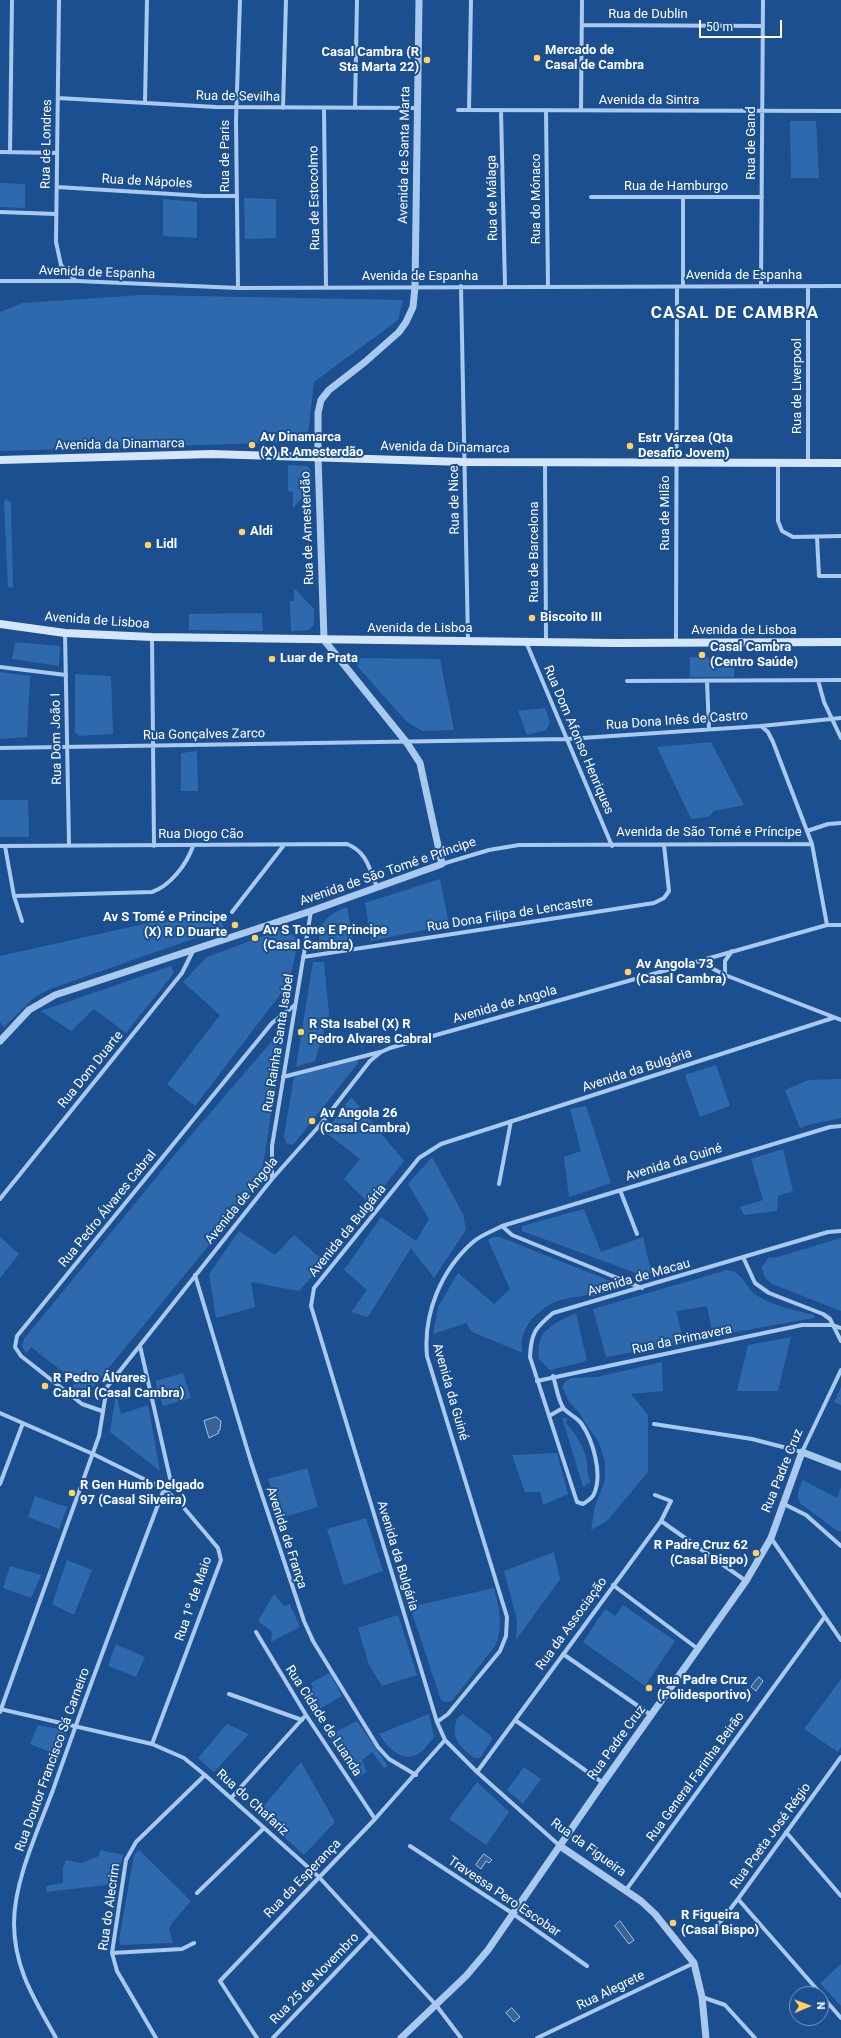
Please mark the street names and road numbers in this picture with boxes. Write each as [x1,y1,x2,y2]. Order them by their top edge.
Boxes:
street label: Rua de Dublin [608,7,688,23]
street label: Avenida de Santa Marta [396,86,414,224]
street label: Rua de Sevilha [196,88,280,106]
street label: Avenida da Sintra [599,93,699,109]
street label: Rua de Londres [38,99,56,189]
street label: Rua de Gand [744,106,760,180]
street label: Rua de Paris [218,120,234,192]
street label: Rua de Estocolmo [306,145,324,251]
street label: Rua do Mónaco [529,154,545,244]
street label: Rua de Málaga [484,155,502,241]
street label: Rua de Nápoles [101,172,193,192]
street label: Rua de Hamburgo [624,179,728,195]
street label: Avenida de Espanha [38,263,156,283]
street label: Avenida de Espanha [686,268,802,284]
street label: Avenida de Espanha [362,269,478,285]
street label: Rua de Liverpool [790,338,806,434]
street label: Avenida da Dinamarca [55,436,185,454]
street label: Avenida da Dinamarca [380,439,510,457]
street label: Rua de Nice [447,465,463,535]
street label: Rua de Amesterdão [298,471,318,585]
street label: Rua de Milão [658,475,674,551]
street label: Rua de Barcelona [527,502,543,602]
street label: Avenida de Lisboa [44,610,150,632]
street label: Avenida de Lisboa [367,621,473,637]
street label: Avenida de Lisboa [691,623,797,639]
street label: Rua Dom Afonso Henriques [540,663,616,817]
street label: Rua Dom João I [48,693,66,785]
street label: Rua Dona Inês de Castro [606,708,748,734]
street label: Rua Gonçalves Zarco [143,726,265,744]
street label: Avenida de São Tomé e Príncipe [616,825,802,841]
street label: Rua Diogo Cão [158,827,244,843]
street label: Avenida de São Tomé e Príncipe [298,834,478,910]
street label: Rua Dona Filipa de Lencastre [426,894,594,936]
street label: Rua Rainha Santa Isabel [260,973,298,1113]
street label: Avenida de Angola [451,983,559,1027]
street label: Rua Dom Duarte [55,1028,127,1112]
street label: Avenida da Bulgária [580,1046,694,1096]
street label: Avenida da Guiné [624,1141,724,1185]
street label: Rua Pedro Álvares Cabral [56,1147,160,1271]
street label: Avenida de Angola [202,1154,282,1248]
street label: Avenida da Bulgária [306,1182,390,1280]
street label: Avenida de Macau [586,1256,692,1300]
street label: Rua da Primavera [631,1322,733,1358]
street label: Avenida da Guiné [429,1342,471,1442]
street label: Rua Padre Cruz [759,1427,807,1515]
street label: Avenida de França [262,1485,310,1591]
street label: Avenida da Bulgária [373,1499,421,1613]
street label: Rua 1º de Maio [172,1555,216,1643]
street label: Rua da Associação [533,1575,611,1673]
street label: Rua Cidade de Luanda [281,1663,365,1779]
street label: Rua Doutor Francisco Sá Carneiro [12,1666,94,1854]
street label: Rua Padre Cruz [585,1702,649,1784]
street label: Rua General Farinha Beirão [644,1709,748,1845]
street label: Rua do Chafariz [213,1767,291,1839]
street label: Rua Poeta José Régio [727,1780,815,1892]
street label: Rua da Figueira [547,1815,629,1881]
street label: Rua da Esperança [261,1836,345,1922]
street label: Travessa Pero Escobar [445,1854,563,1940]
street label: Rua do Alecrim [96,1862,124,1952]
street label: Rua 25 de Novembro [267,1930,363,2028]
street label: Rua Alegrete [574,1968,648,2014]

